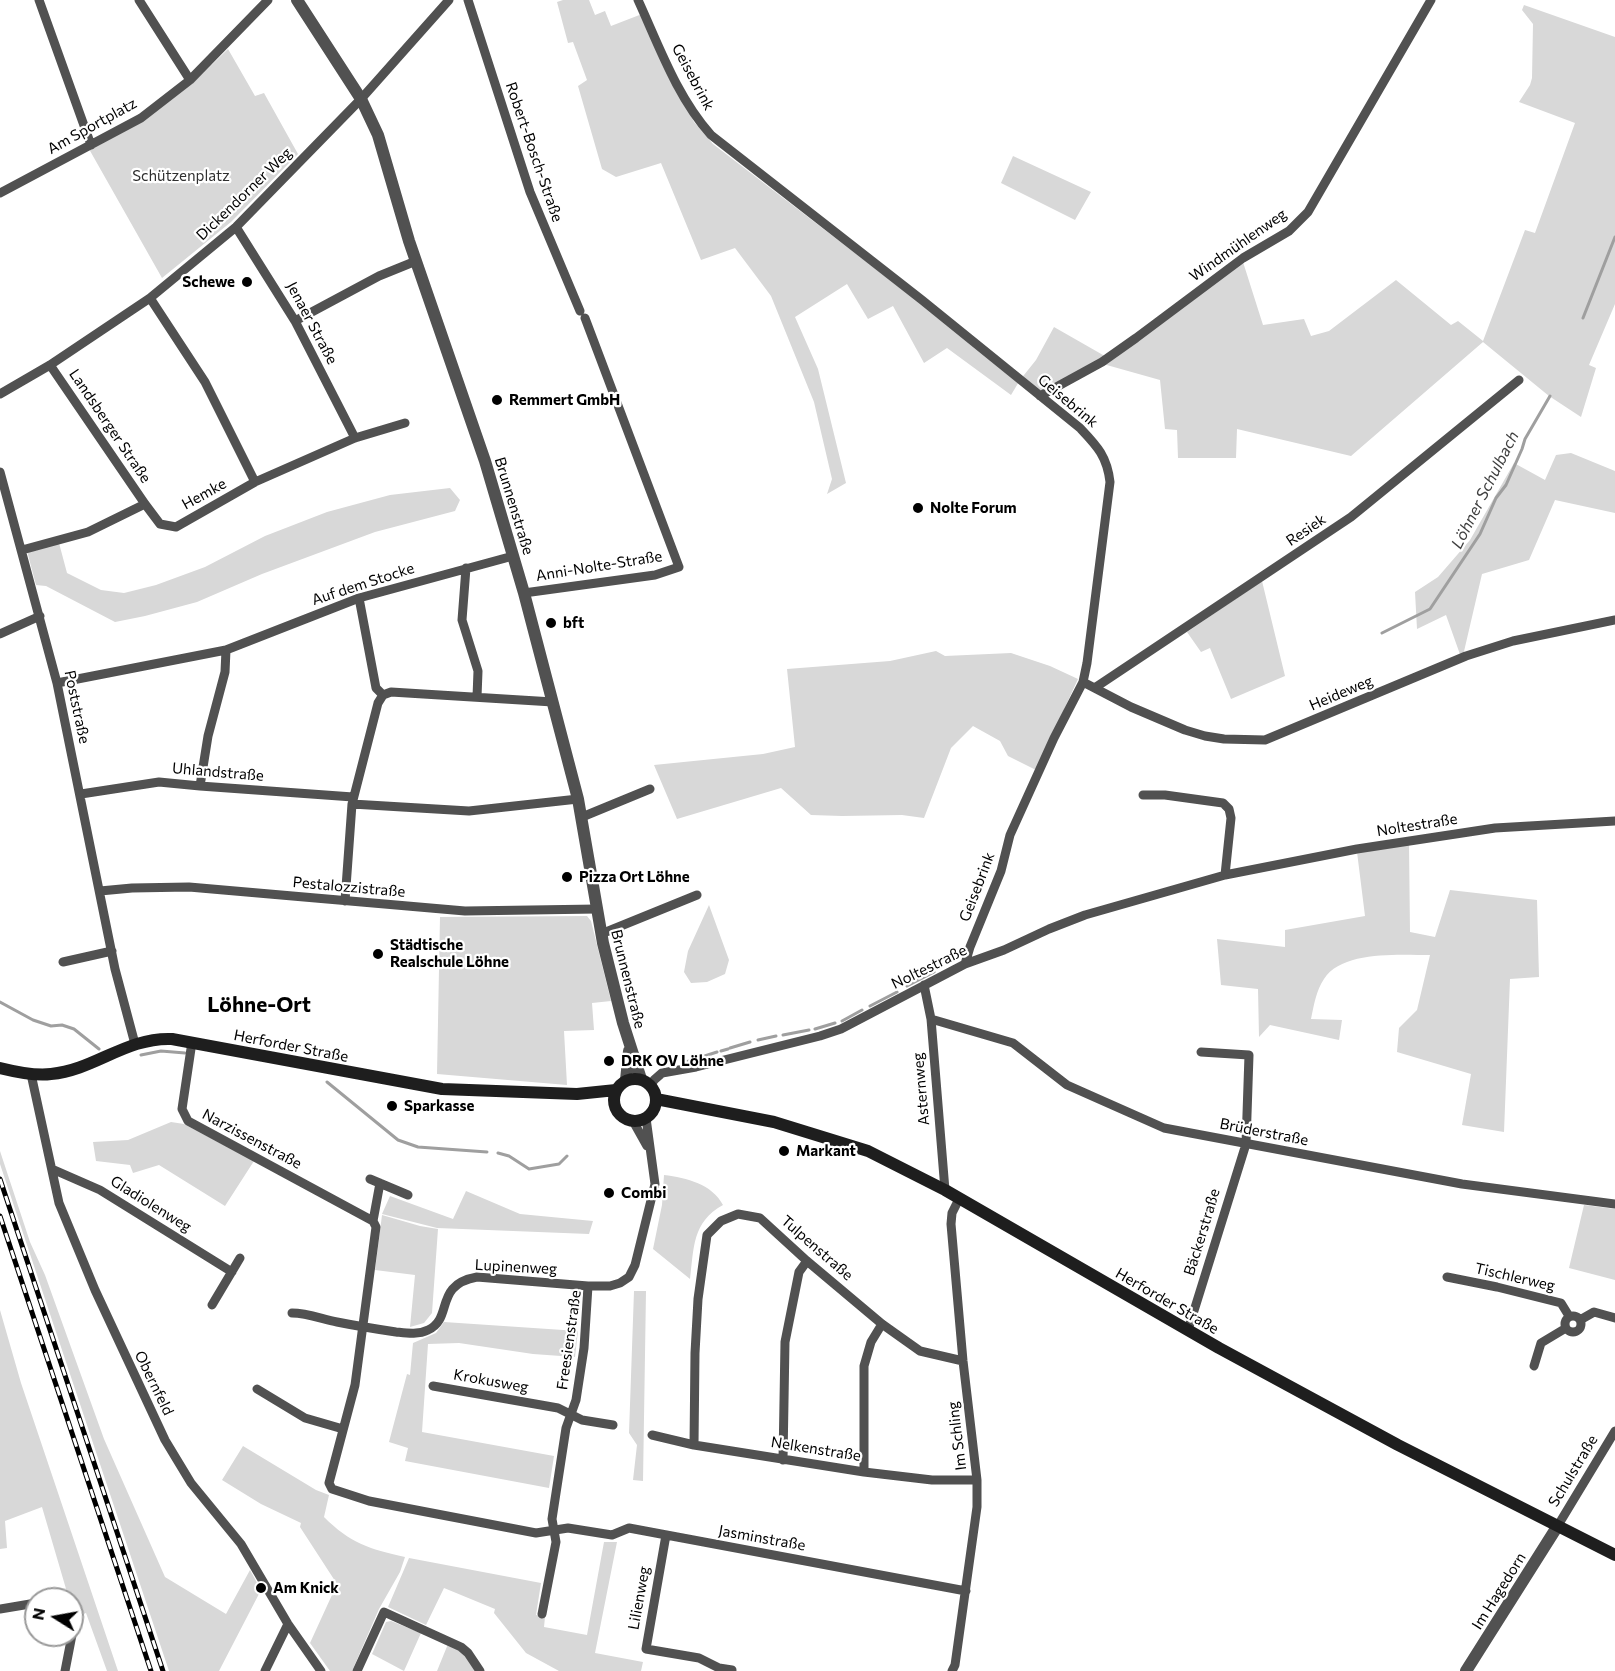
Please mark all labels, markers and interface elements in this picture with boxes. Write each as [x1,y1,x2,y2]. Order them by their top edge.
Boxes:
street label: Geisebrink [668,41,718,113]
street label: Robert-Bosch-Straße [502,80,566,224]
street label: Am Sportplatz [44,94,140,158]
street label: Dickendorner Weg [192,144,296,244]
park label: Schützenplatz [132,167,230,185]
street label: Windmühlenweg [1186,205,1290,285]
place label: Schewe [182,273,235,291]
marker: Schewe [240,275,254,289]
street label: Jenaer Straße [283,279,341,367]
street label: Landsberger Straße [65,366,155,486]
street label: Geisebrink [1034,371,1102,431]
place label: Remmert GmbH [509,391,620,409]
marker: Remmert GmbH [490,393,504,407]
water label: Löhner Schulbach [1447,428,1523,552]
street label: Brunnenstraße [491,455,537,557]
street label: Hemke [179,475,229,513]
place label: Nolte Forum [930,499,1017,517]
marker: Nolte Forum [911,501,925,515]
street label: Resiek [1283,510,1329,550]
street label: Anni-Nolte-Straße [535,547,663,585]
street label: Auf dem Stocke [309,559,417,609]
place label: bft [563,614,584,632]
marker: bft [544,616,558,630]
street label: Poststraße [60,669,94,745]
street label: Heideweg [1307,672,1375,714]
street label: Uhlandstraße [171,759,265,785]
street label: Noltestraße [1375,810,1459,840]
street label: Geisebrink [956,850,998,924]
place label: Pizza Ort Löhne [579,868,690,886]
marker: Pizza Ort Löhne [560,870,574,884]
street label: Pestalozzistraße [292,873,406,901]
street label: Brunnenstraße [607,928,649,1030]
place label: Städtische Realschule Löhne [390,936,509,971]
street label: Noltestraße [888,941,970,993]
marker: Städtische Realschule Löhne [371,947,385,961]
district label: Löhne-Ort [207,992,311,1018]
street label: Herforder Straße [232,1026,350,1066]
place label: DRK OV Löhne [621,1052,724,1070]
street label: Asternweg [909,1052,933,1126]
marker: DRK OV Löhne [602,1054,616,1068]
place label: Sparkasse [404,1097,474,1115]
marker: Sparkasse [385,1099,399,1113]
street label: Narzissenstraße [199,1105,305,1173]
street label: Brüderstraße [1218,1115,1310,1149]
place label: Markant [796,1142,856,1160]
marker: Markant [777,1144,791,1158]
street label: Gladiolenweg [107,1172,195,1236]
place label: Combi [621,1184,666,1202]
marker: Combi [602,1186,616,1200]
street label: Bäckerstraße [1180,1186,1224,1278]
street label: Tulpenstraße [777,1212,857,1284]
street label: Lupinenweg [474,1256,558,1278]
street label: Tischlerweg [1473,1259,1557,1295]
street label: Herforder Straße [1112,1264,1222,1338]
street label: Freesienstraße [553,1289,585,1391]
street label: Obernfeld [131,1348,177,1418]
street label: Krokusweg [452,1366,530,1396]
street label: Im Schling [944,1400,970,1472]
street label: Schulstraße [1545,1432,1601,1510]
street label: Nelkenstraße [770,1433,862,1465]
street label: Jasminstraße [717,1521,807,1555]
street label: Im Hagedorn [1468,1549,1530,1633]
street label: Lilienweg [625,1565,653,1631]
place label: Am Knick [273,1579,339,1597]
marker: Am Knick [254,1581,268,1595]
north arrow [24,1587,84,1647]
text: N [27,1606,48,1622]

